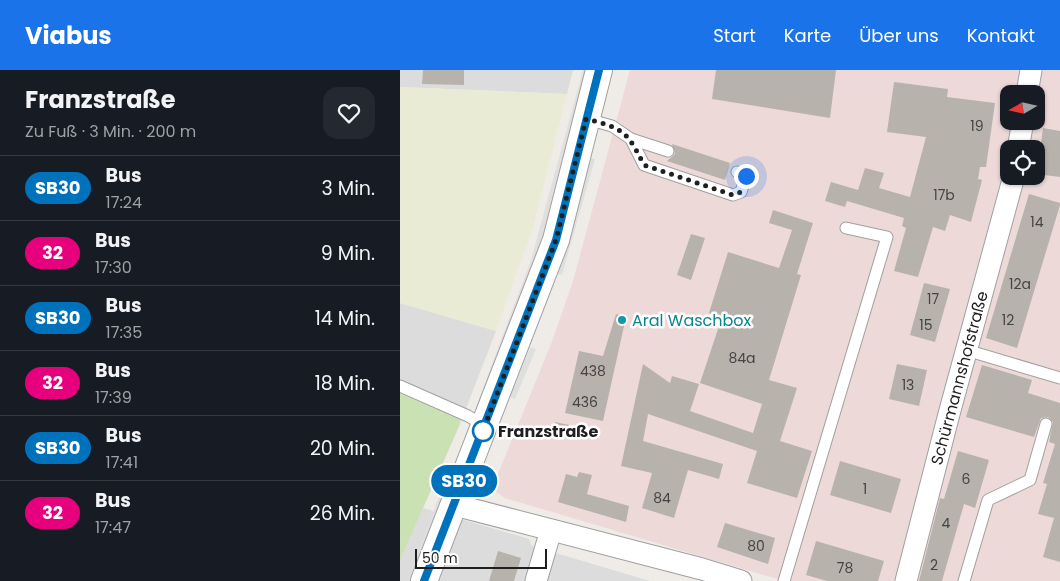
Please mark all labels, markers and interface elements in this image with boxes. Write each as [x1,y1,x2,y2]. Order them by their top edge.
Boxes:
text: Viabus [25,19,112,52]
text: Start [713,23,756,48]
text: Karte [784,23,831,48]
text: Über uns [859,23,939,48]
text: Kontakt [967,23,1035,48]
text: Franzstraße [25,83,176,116]
north arrow [1000,85,1045,130]
map controls [1000,85,1045,185]
button: heart [323,87,375,139]
house number: 19 [970,116,984,136]
text: Zu Fuß · 3 Min. · 200 m [25,120,196,143]
button: locate [1000,140,1045,185]
text: Bus [106,162,142,189]
your location [734,164,759,189]
text: SB30 [35,175,81,200]
text: 3 Min. [322,175,375,202]
house number: 17b [933,185,955,205]
text: 17:24 [106,191,142,214]
house number: 14 [1030,212,1044,232]
text: Bus [95,227,131,254]
text: 32 [42,240,63,265]
text: 9 Min. [321,240,375,267]
text: 17:30 [95,256,132,279]
house number: 12a [1009,274,1031,294]
street label: Schürmannshofstraße [925,289,994,468]
house number: 17 [927,289,939,309]
text: Bus [106,292,142,319]
text: SB30 [35,305,81,330]
text: 14 Min. [315,305,375,332]
place label: Aral Waschbox [632,309,752,332]
house number: 12 [1002,310,1014,330]
marker: Aral Waschbox [616,314,628,326]
house number: 15 [919,315,933,335]
text: 17:35 [106,321,142,344]
house number: 84a [728,348,756,368]
text: Bus [95,357,131,384]
house number: 438 [580,361,606,381]
text: 32 [42,370,63,395]
text: 18 Min. [315,370,375,397]
house number: 13 [902,375,914,395]
text: 17:39 [95,386,132,409]
house number: 436 [572,392,598,412]
marker: Franzstraße [472,420,494,442]
place label: Franzstraße [498,420,598,443]
text: Bus [106,422,142,449]
text: SB30 [35,435,81,460]
text: 20 Min. [310,435,375,462]
text: 17:41 [106,451,138,474]
line badge: SB30 [429,465,499,497]
text: SB30 [441,468,487,493]
house number: 6 [962,469,971,489]
house number: 1 [863,479,867,499]
text: Bus [95,487,131,514]
house number: 84 [653,488,671,508]
text: 32 [42,500,63,525]
text: 26 Min. [310,500,375,527]
house number: 4 [942,513,951,533]
text: 17:47 [95,516,131,539]
house number: 80 [747,536,765,556]
scale bar [415,546,548,569]
text: 50 m [422,548,458,568]
house number: 2 [930,555,938,575]
house number: 78 [837,558,853,578]

